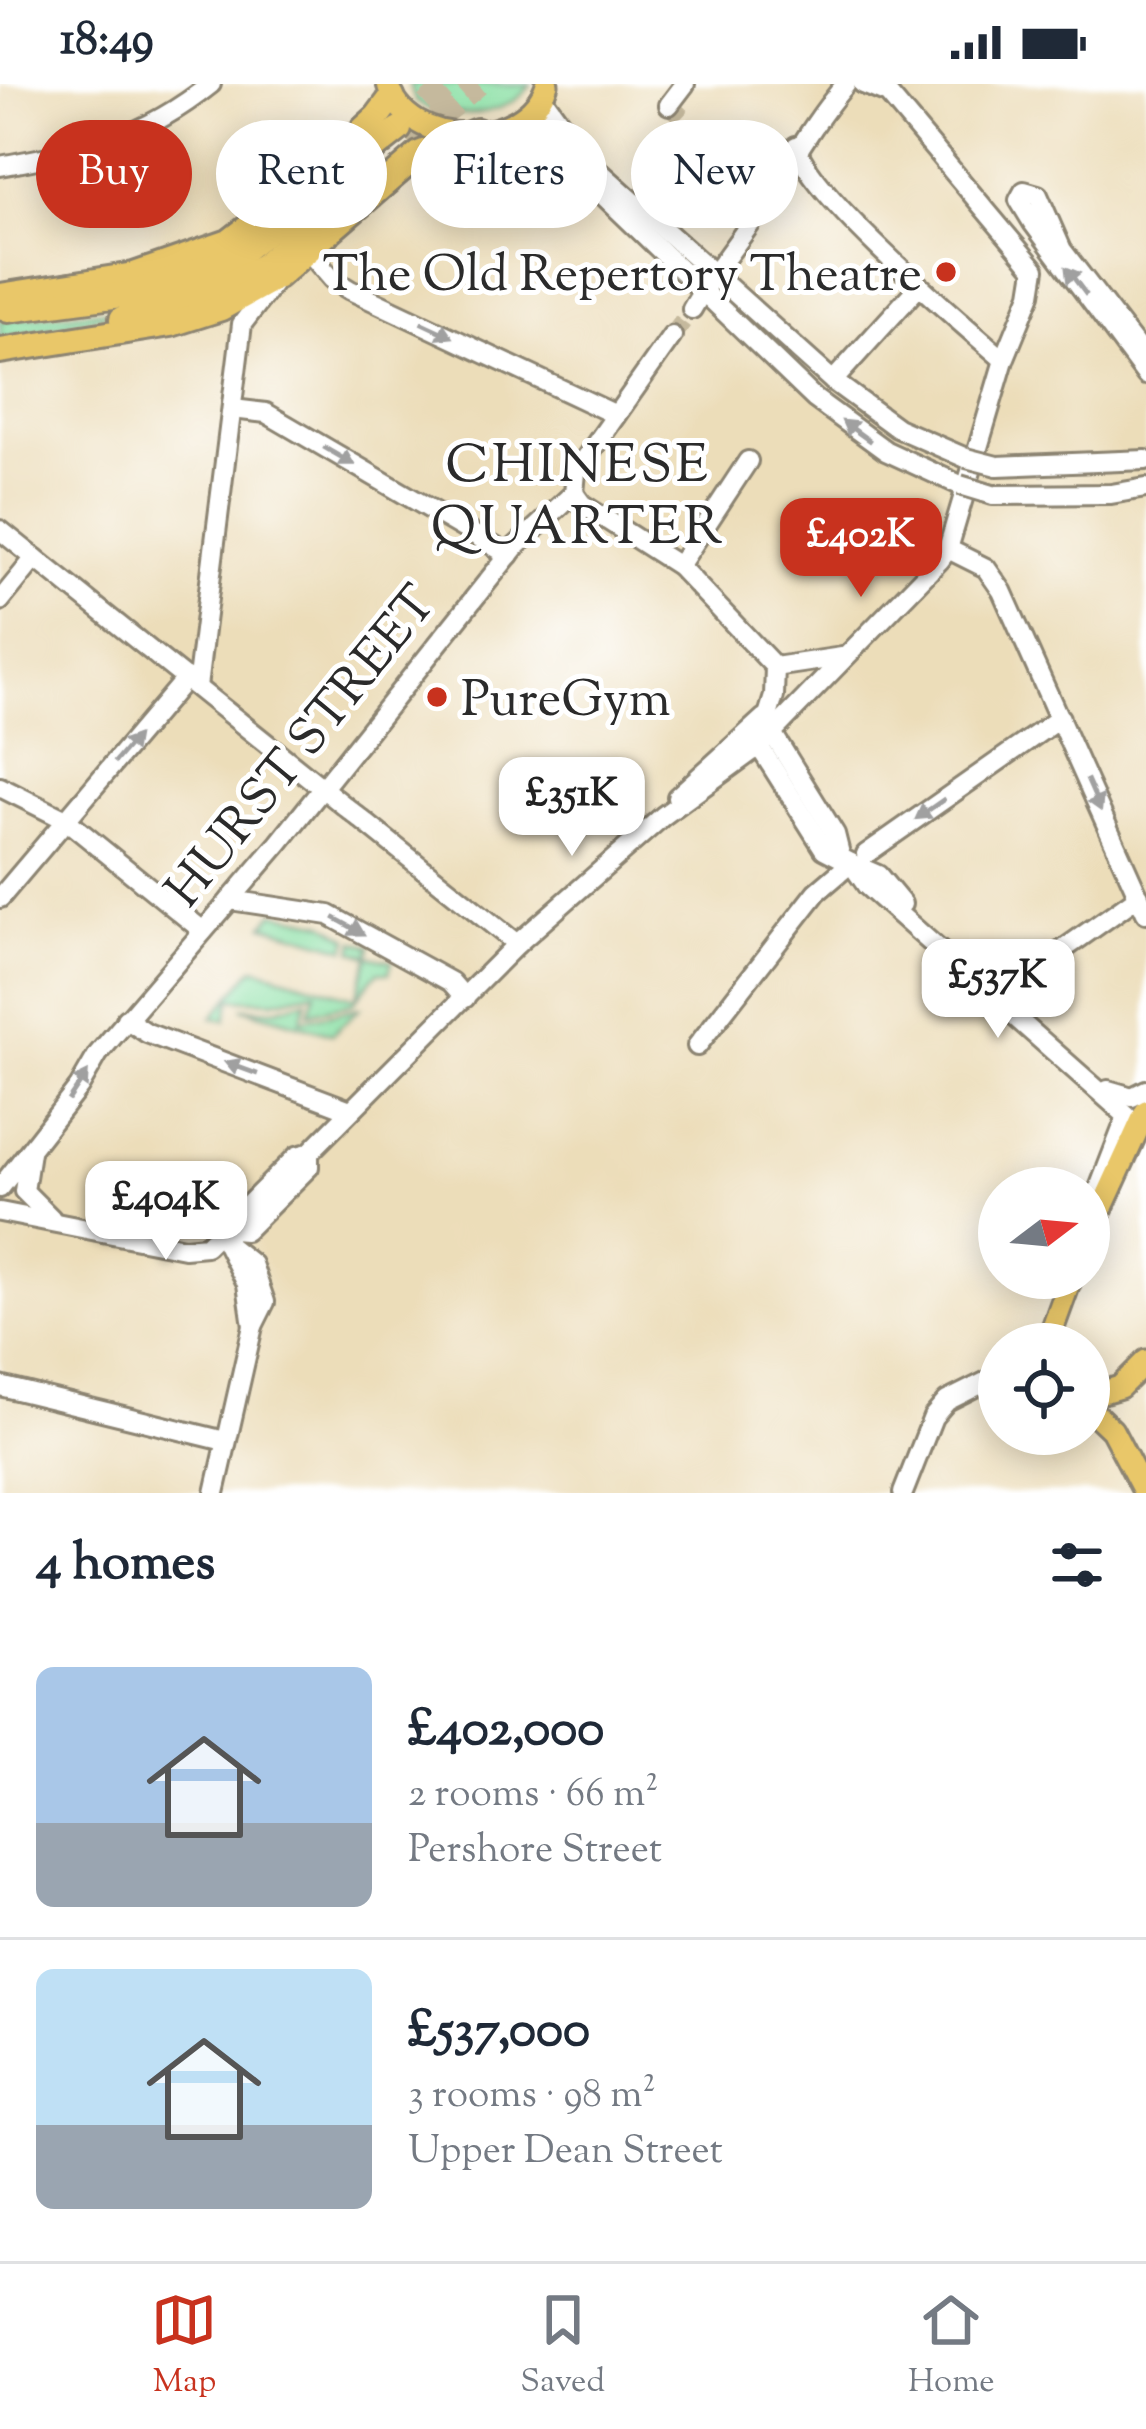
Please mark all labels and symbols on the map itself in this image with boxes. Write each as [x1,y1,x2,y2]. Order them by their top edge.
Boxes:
place label: The Old Repertory Theatre [322,241,922,314]
marker: The Old Repertory Theatre [933,259,959,285]
one-way arrow [1065,265,1089,297]
one-way arrow [420,321,455,341]
one-way arrow [840,420,873,443]
district label: CHINESE QUARTER [431,429,725,569]
one-way arrow [322,444,356,465]
pin: £402K [777,498,945,600]
street label: HURST STREET [151,572,456,925]
place label: PureGym [461,666,671,739]
marker: PureGym [424,684,450,710]
one-way arrow [112,734,139,764]
pin: £351K [488,757,656,859]
one-way arrow [1085,778,1105,813]
one-way arrow [914,797,946,820]
one-way arrow [332,915,367,936]
pin: £537K [914,939,1082,1041]
one-way arrow [223,1058,259,1077]
one-way arrow [66,1070,89,1102]
pin: £404K [82,1161,250,1263]
north arrow [978,1167,1110,1299]

